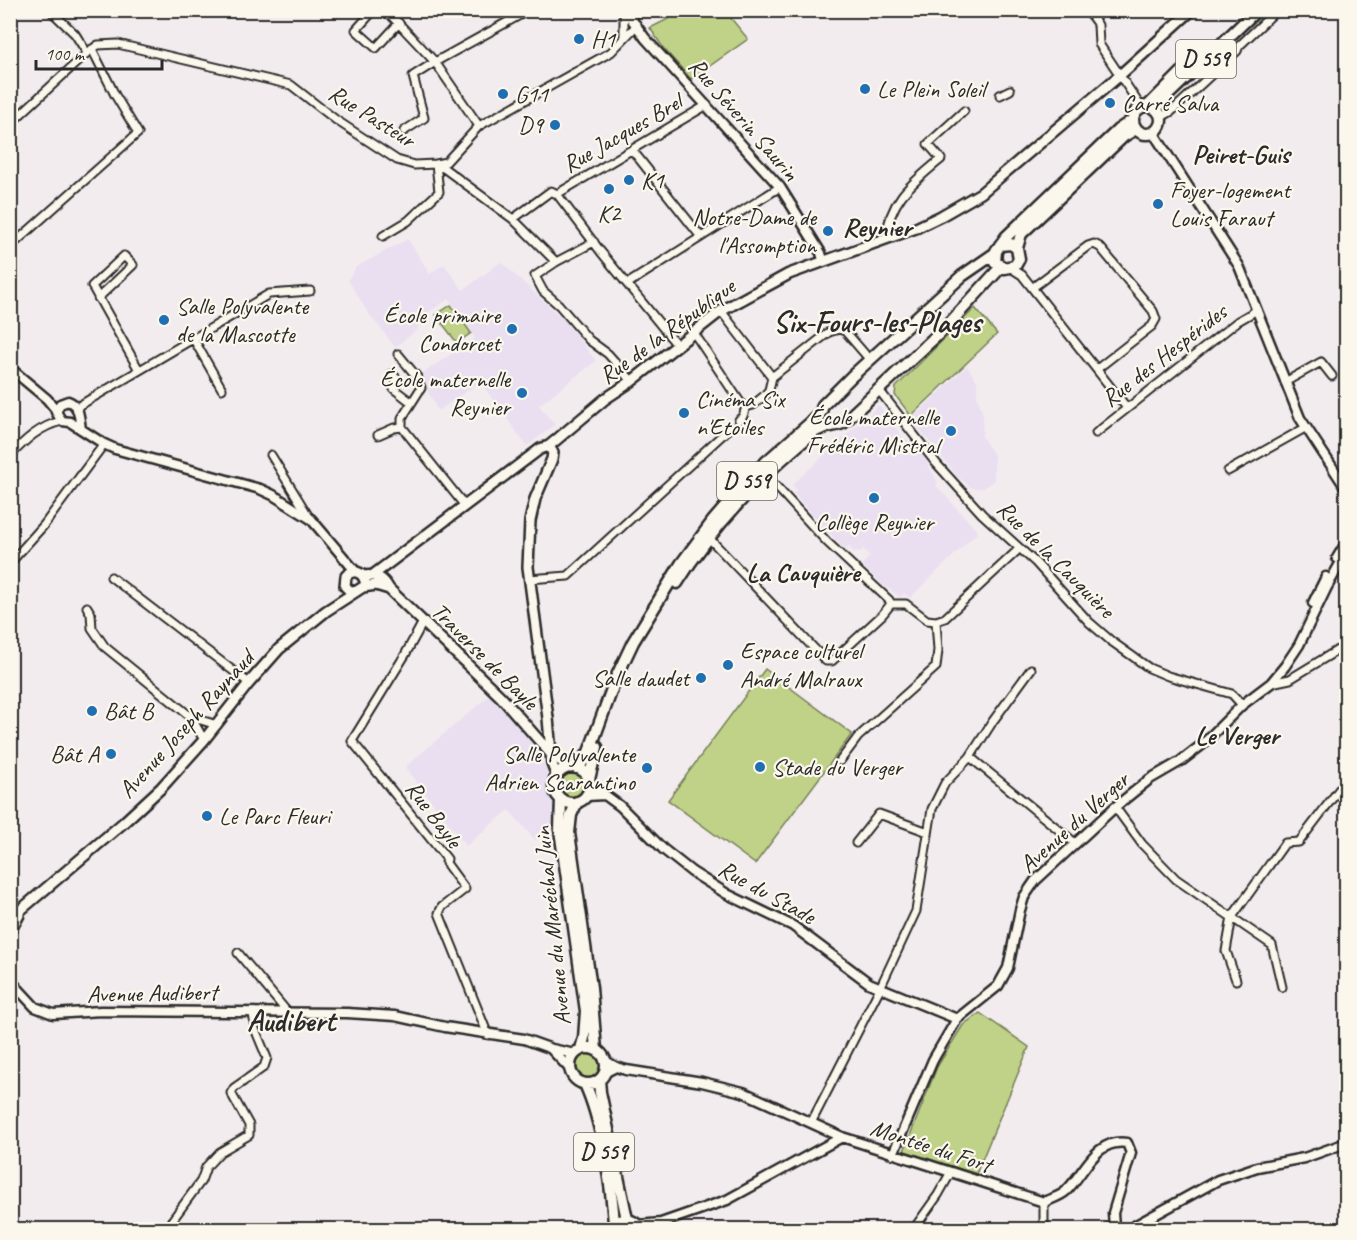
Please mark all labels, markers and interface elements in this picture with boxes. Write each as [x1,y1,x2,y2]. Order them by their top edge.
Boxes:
place label: H1 [591,24,617,54]
marker: H1 [572,32,586,46]
scale bar [36,33,162,71]
road number: D 559 [1176,40,1236,78]
text: 100 m [45,43,86,65]
street label: Rue Séverin Saurin [682,51,806,187]
place label: Le Plein Soleil [877,74,989,104]
street label: Rue Pasteur [323,78,423,155]
place label: G11 [515,79,549,109]
marker: Le Plein Soleil [858,82,872,96]
street label: Rue Jacques Brel [557,85,691,179]
marker: G11 [496,87,510,101]
place label: Carré Salva [1122,88,1220,118]
marker: Carré Salva [1103,96,1117,110]
place label: D9 [518,110,545,140]
marker: D9 [548,118,562,132]
district label: Peiret-Guis [1192,138,1293,171]
place label: K1 [641,165,665,195]
marker: K1 [622,173,636,187]
place label: Foyer-logement Louis Faraut [1170,175,1292,233]
marker: K2 [602,182,616,196]
marker: Foyer-logement Louis Faraut [1151,197,1165,211]
place label: K2 [598,198,623,228]
place label: Notre-Dame de l'Assomption [692,202,818,260]
district label: Reynier [842,210,915,244]
marker: Notre-Dame de l'Assomption [821,224,835,238]
street label: Rue de la République [593,270,743,391]
place label: Salle Polyvalente de la Mascotte [176,291,310,349]
street label: Rue des Hespérides [1095,296,1234,413]
place label: École primaire Condorcet [384,300,502,358]
district label: Six-Fours-les-Plages [773,303,984,341]
marker: Salle Polyvalente de la Mascotte [157,313,171,327]
marker: École primaire Condorcet [505,322,519,336]
place label: École maternelle Reynier [380,364,512,422]
place label: Cinéma Six n'Etoiles [696,384,786,442]
marker: École maternelle Reynier [515,386,529,400]
place label: École maternelle Frédéric Mistral [807,402,943,460]
marker: Cinéma Six n'Etoiles [677,406,691,420]
marker: École maternelle Frédéric Mistral [944,424,958,438]
road number: D 559 [717,462,777,500]
marker: Collège Reynier [867,491,881,505]
street label: Rue de la Cauquière [991,494,1123,626]
place label: Collège Reynier [815,507,935,537]
district label: La Cauquière [747,556,862,589]
street label: Traverse de Bayle [425,596,546,717]
place label: Espace culturel André Malraux [740,636,866,694]
street label: Avenue Joseph Raynaud [112,641,263,804]
marker: Espace culturel André Malraux [721,658,735,672]
place label: Salle daudet [592,663,691,693]
marker: Salle daudet [694,671,708,685]
place label: Bât B [104,696,155,726]
marker: Bât B [85,704,99,718]
district label: Le Verger [1195,719,1281,752]
place label: Bât A [50,739,100,769]
place label: Salle Polyvalente Adrien Scarantino [485,739,637,797]
marker: Bât A [104,747,118,761]
place label: Stade du Verger [772,752,905,782]
marker: Stade du Verger [753,760,767,774]
marker: Salle Polyvalente Adrien Scarantino [640,761,654,775]
street label: Avenue du Verger [1013,763,1137,879]
street label: Rue Bayle [399,774,470,855]
place label: Le Parc Fleuri [219,801,333,831]
marker: Le Parc Fleuri [200,809,214,823]
street label: Avenue du Maréchal Juin [527,824,577,1027]
street label: Rue du Stade [713,853,823,932]
street label: Avenue Audibert [87,977,220,1009]
district label: Audibert [247,1002,338,1040]
street label: Montée du Fort [867,1112,998,1181]
road number: D 559 [574,1133,634,1171]

